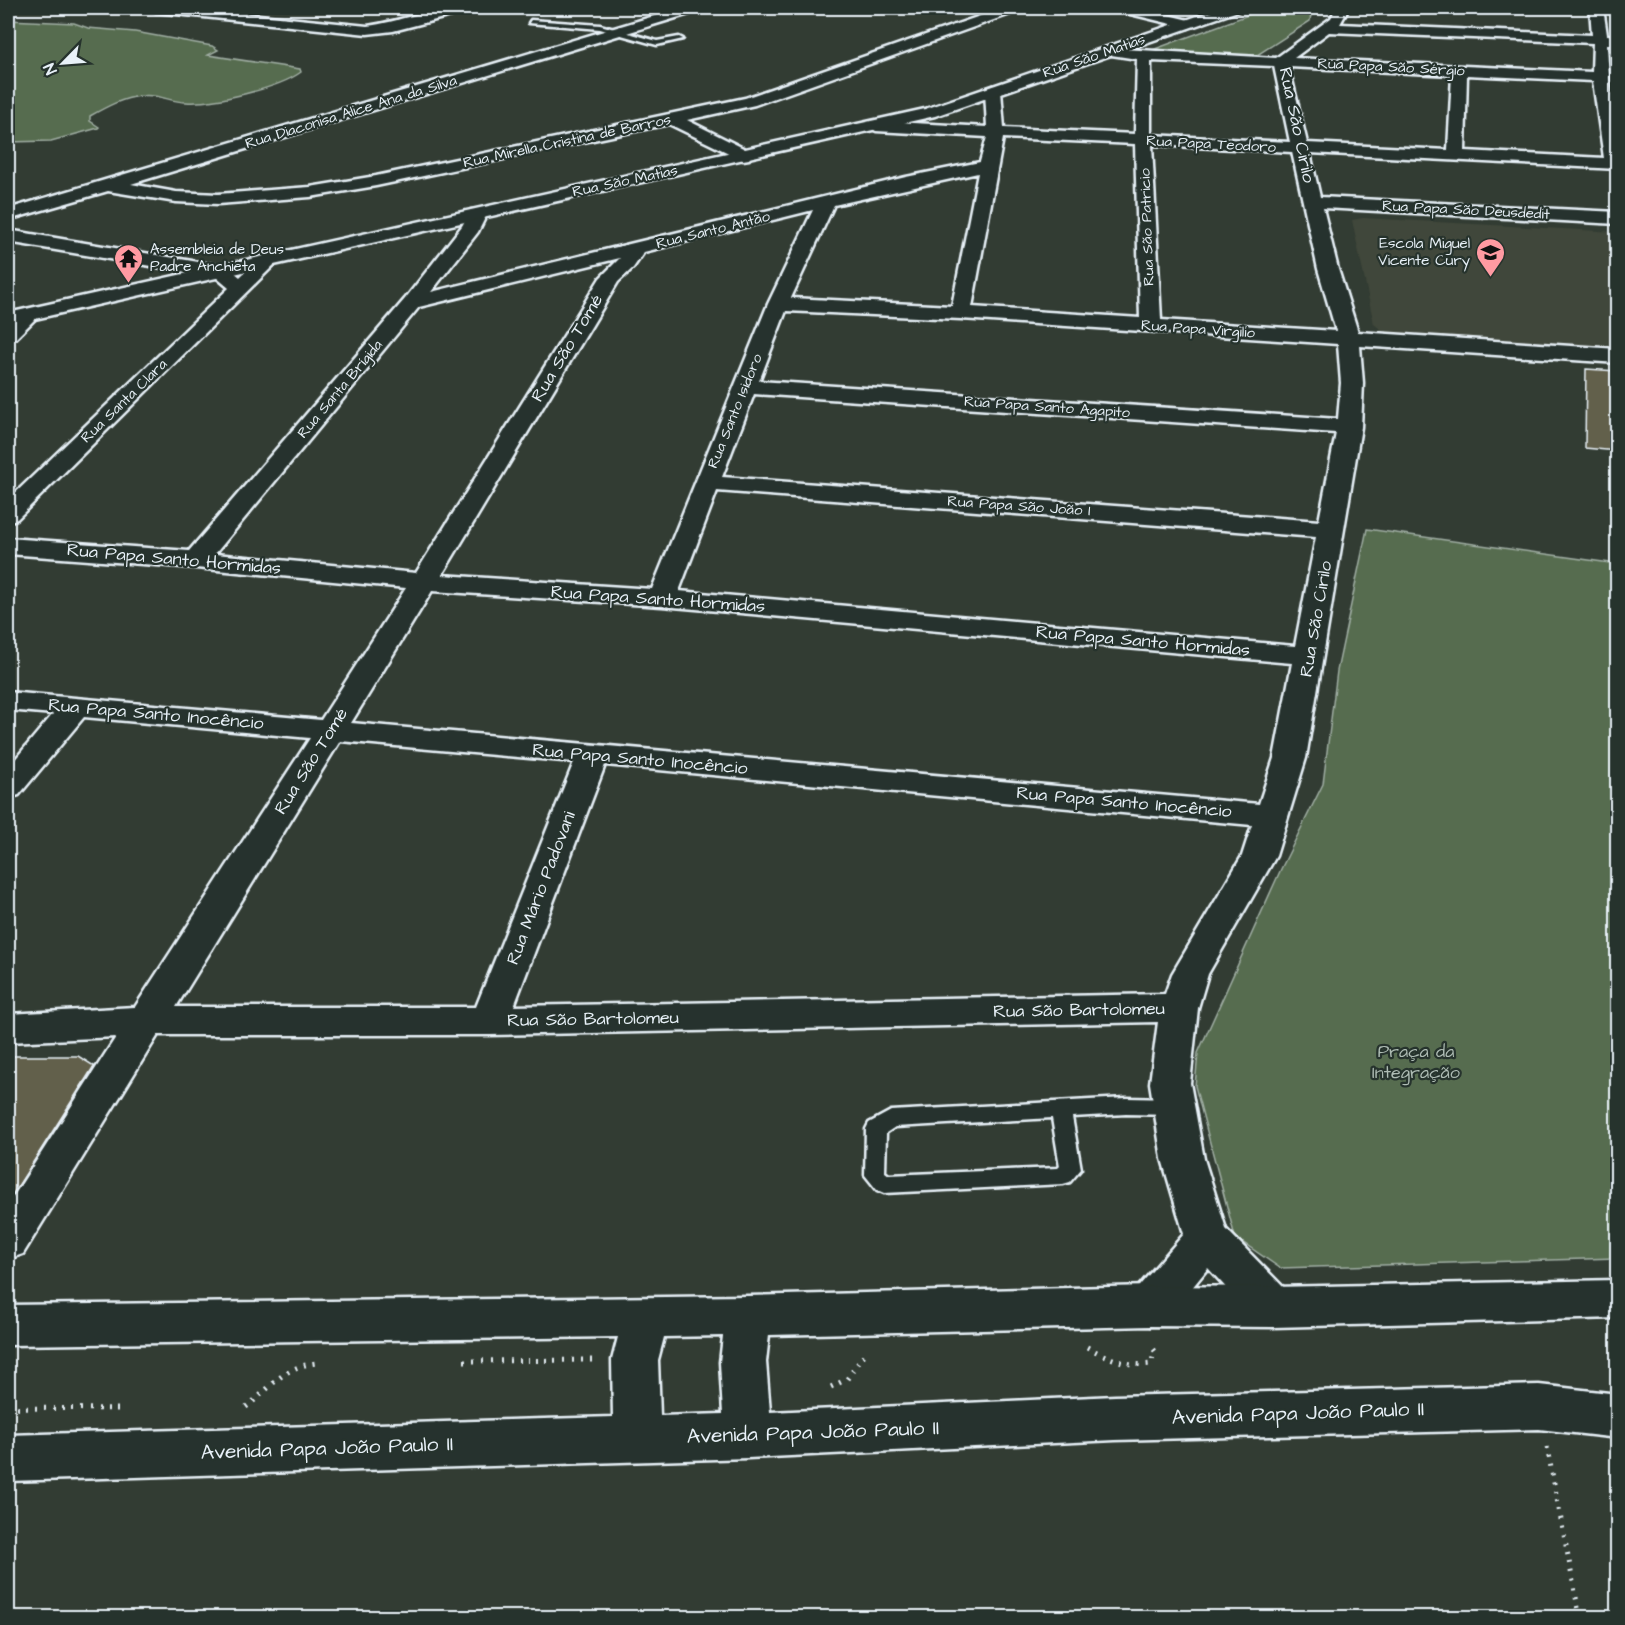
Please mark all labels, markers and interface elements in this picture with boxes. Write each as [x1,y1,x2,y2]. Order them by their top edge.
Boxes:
street label: Rua São Matias [1040,28,1149,83]
north arrow [33,33,93,93]
street label: Rua Papa São Sérgio [1317,53,1466,82]
text: N [38,60,62,78]
street label: Rua São Cirilo [1273,65,1321,185]
street label: Rua Diaconisa Alice Ana da Silva [243,70,460,154]
street label: Rua Mirella Cristina de Barros [461,109,673,173]
street label: Rua Papa Teodoro [1146,130,1277,158]
street label: Rua São Matias [570,159,680,202]
street label: Rua São Patricio [1134,167,1160,286]
street label: Rua Papa São Deusdedit [1382,195,1550,225]
street label: Rua Santo Antão [654,206,773,254]
place label: Escola Miguel Vicente Cury [1378,233,1470,272]
school or university icon: Escola Miguel Vicente Cury [1475,236,1507,278]
place label: Assembleia de Deus Padre Anchieta [150,239,285,277]
temple icon: Assembleia de Deus Padre Anchieta [113,242,145,284]
street label: Rua São Tomé [525,289,609,407]
street label: Rua Papa Virgilio [1140,315,1256,344]
street label: Rua Santa Brígida [292,335,389,443]
street label: Rua Santo Isidoro [702,350,768,472]
street label: Rua Santa Clara [76,354,172,448]
street label: Rua Papa Santo Agapito [963,391,1131,424]
street label: Rua Papa São João I [947,491,1091,521]
street label: Rua Papa Santo Hormidas [66,537,282,581]
street label: Rua São Cirilo [1293,559,1339,679]
street label: Rua Papa Santo Hormidas [550,579,766,619]
street label: Rua Papa Santo Hormidas [1035,619,1251,663]
street label: Rua Papa Santo Inocêncio [47,692,265,736]
street label: Rua São Tomé [268,703,354,819]
street label: Rua Papa Santo Inocêncio [531,737,749,781]
street label: Rua Papa Santo Inocêncio [1015,780,1233,824]
street label: Rua Mário Padovani [500,807,582,968]
street label: Rua São Bartolomeu [993,996,1165,1024]
street label: Rua São Bartolomeu [507,1005,679,1033]
park label: Praça da Integração [1372,1039,1460,1086]
street label: Avenida Papa João Paulo II [1171,1394,1425,1433]
street label: Avenida Papa João Paulo II [686,1413,940,1452]
street label: Avenida Papa João Paulo II [200,1429,454,1468]

